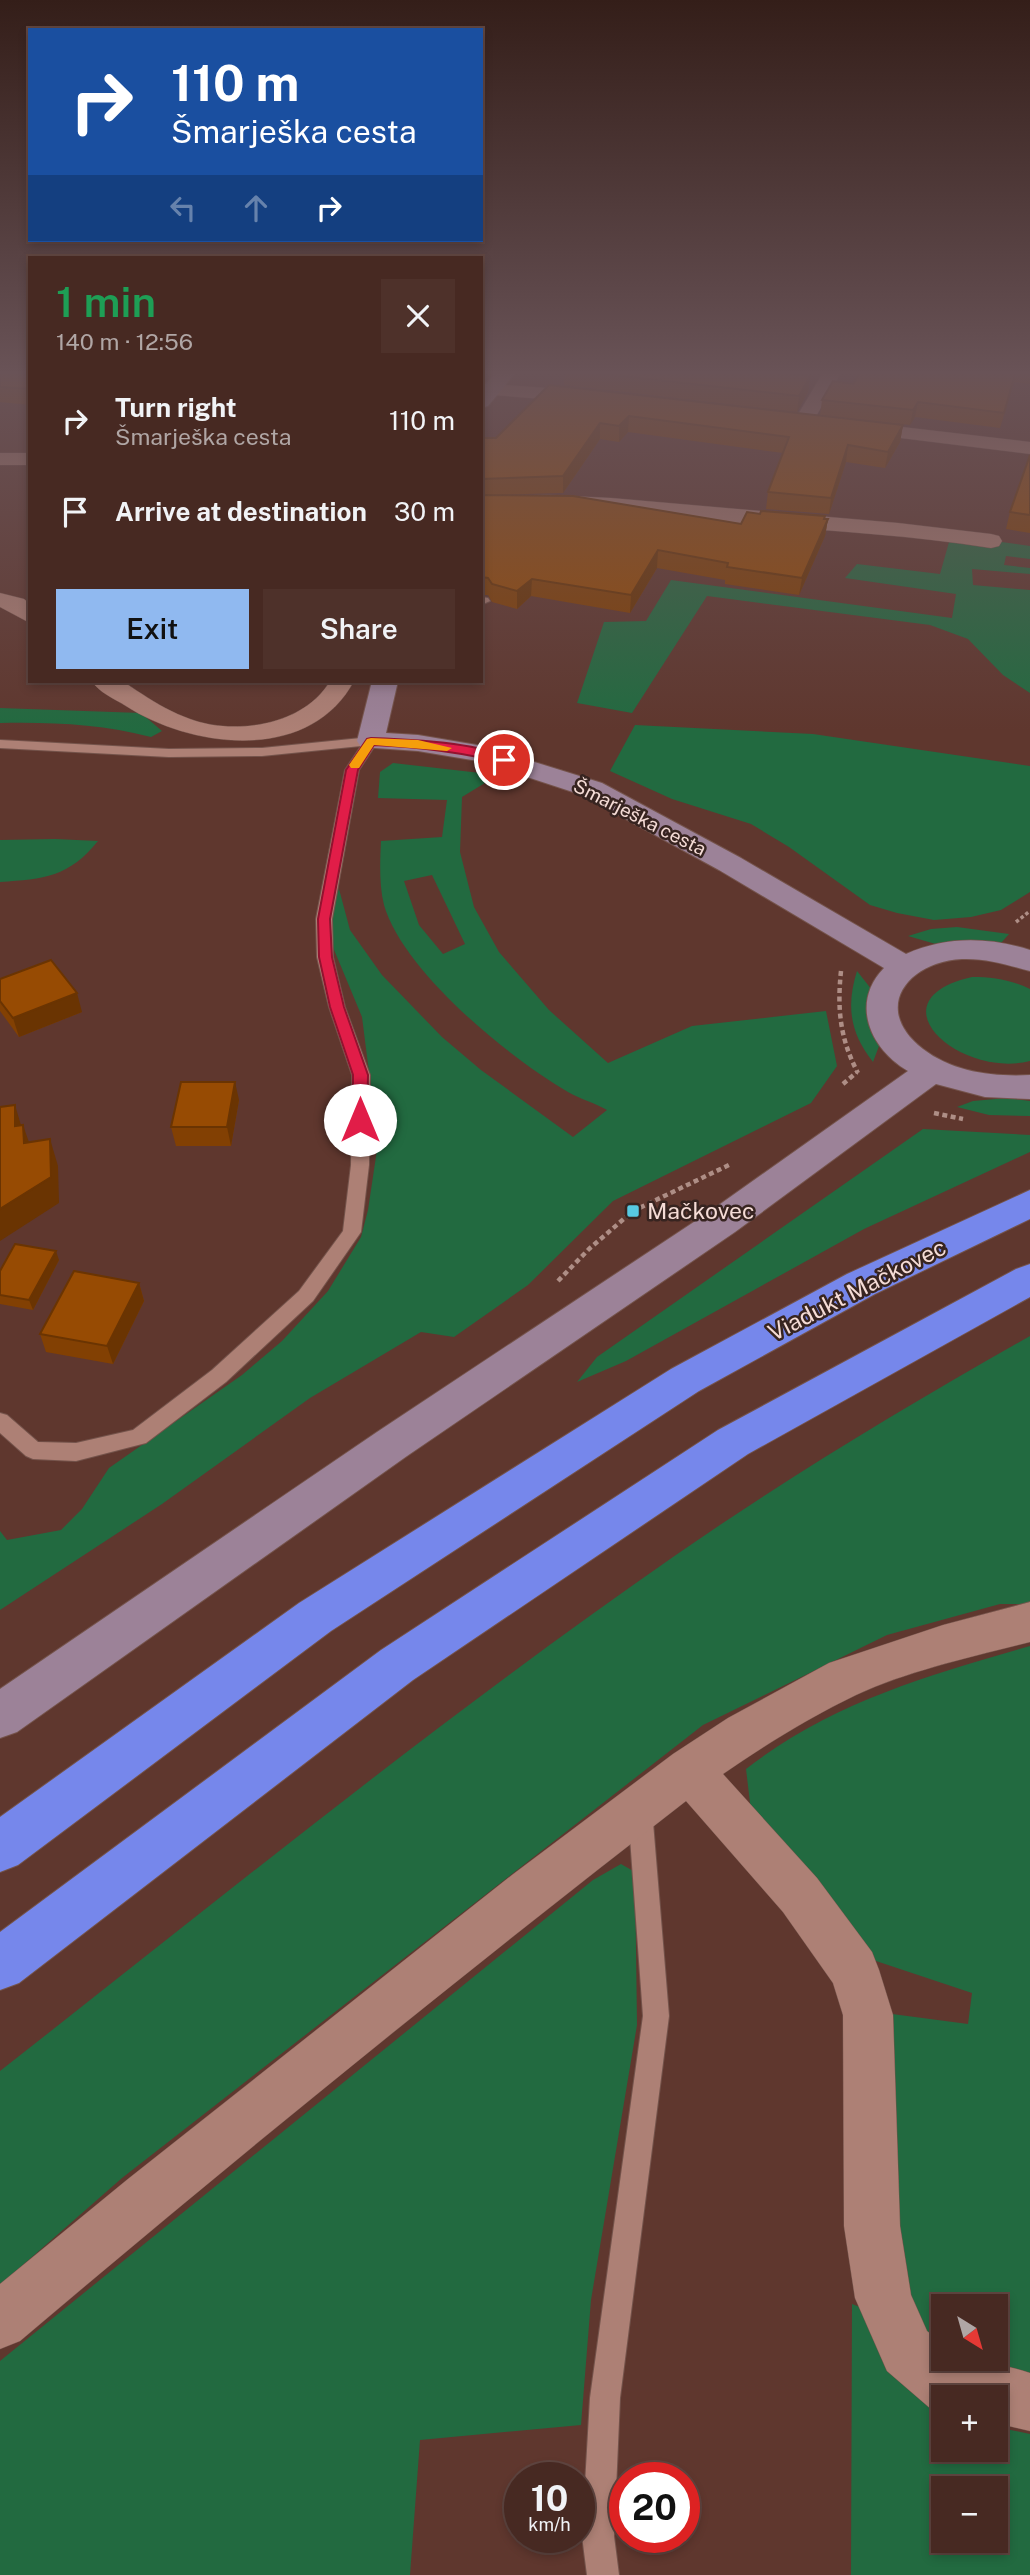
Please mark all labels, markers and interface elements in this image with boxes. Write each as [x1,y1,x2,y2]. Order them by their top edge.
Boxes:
text: 110 m [171,54,299,112]
icon: right [56,56,147,147]
text: Šmarješka cesta [171,113,417,150]
icon: left [164,189,202,227]
icon: ahead [237,189,275,227]
icon: right [310,189,348,227]
text: 1 min [56,277,156,326]
button: close [381,279,455,353]
text: 140 m · 12:56 [56,328,193,355]
text: Turn right [115,392,237,423]
icon: right [56,402,94,440]
text: 110 m [389,405,455,436]
text: Šmarješka cesta [115,423,292,450]
icon: arrive [56,493,94,531]
text: Arrive at destination [115,496,367,527]
text: 30 m [394,496,455,527]
button: Exit [56,589,249,669]
button: Share [263,589,455,669]
pin [474,730,534,790]
icon: arrive [485,741,523,779]
street label: Šmarješka cesta [570,774,710,860]
position arrow [323,1083,397,1157]
place label: Mačkovec [647,1197,755,1224]
marker: Mačkovec [625,1203,641,1219]
street label: Viadukt Mačkovec [763,1233,950,1346]
north arrow [931,2294,1008,2371]
map controls [931,2294,1008,2553]
button: + [931,2385,1008,2462]
speed limit sign: 20 [609,2462,700,2553]
button: − [931,2476,1008,2553]
text: 10 [531,2478,568,2519]
text: km/h [528,2514,571,2535]

